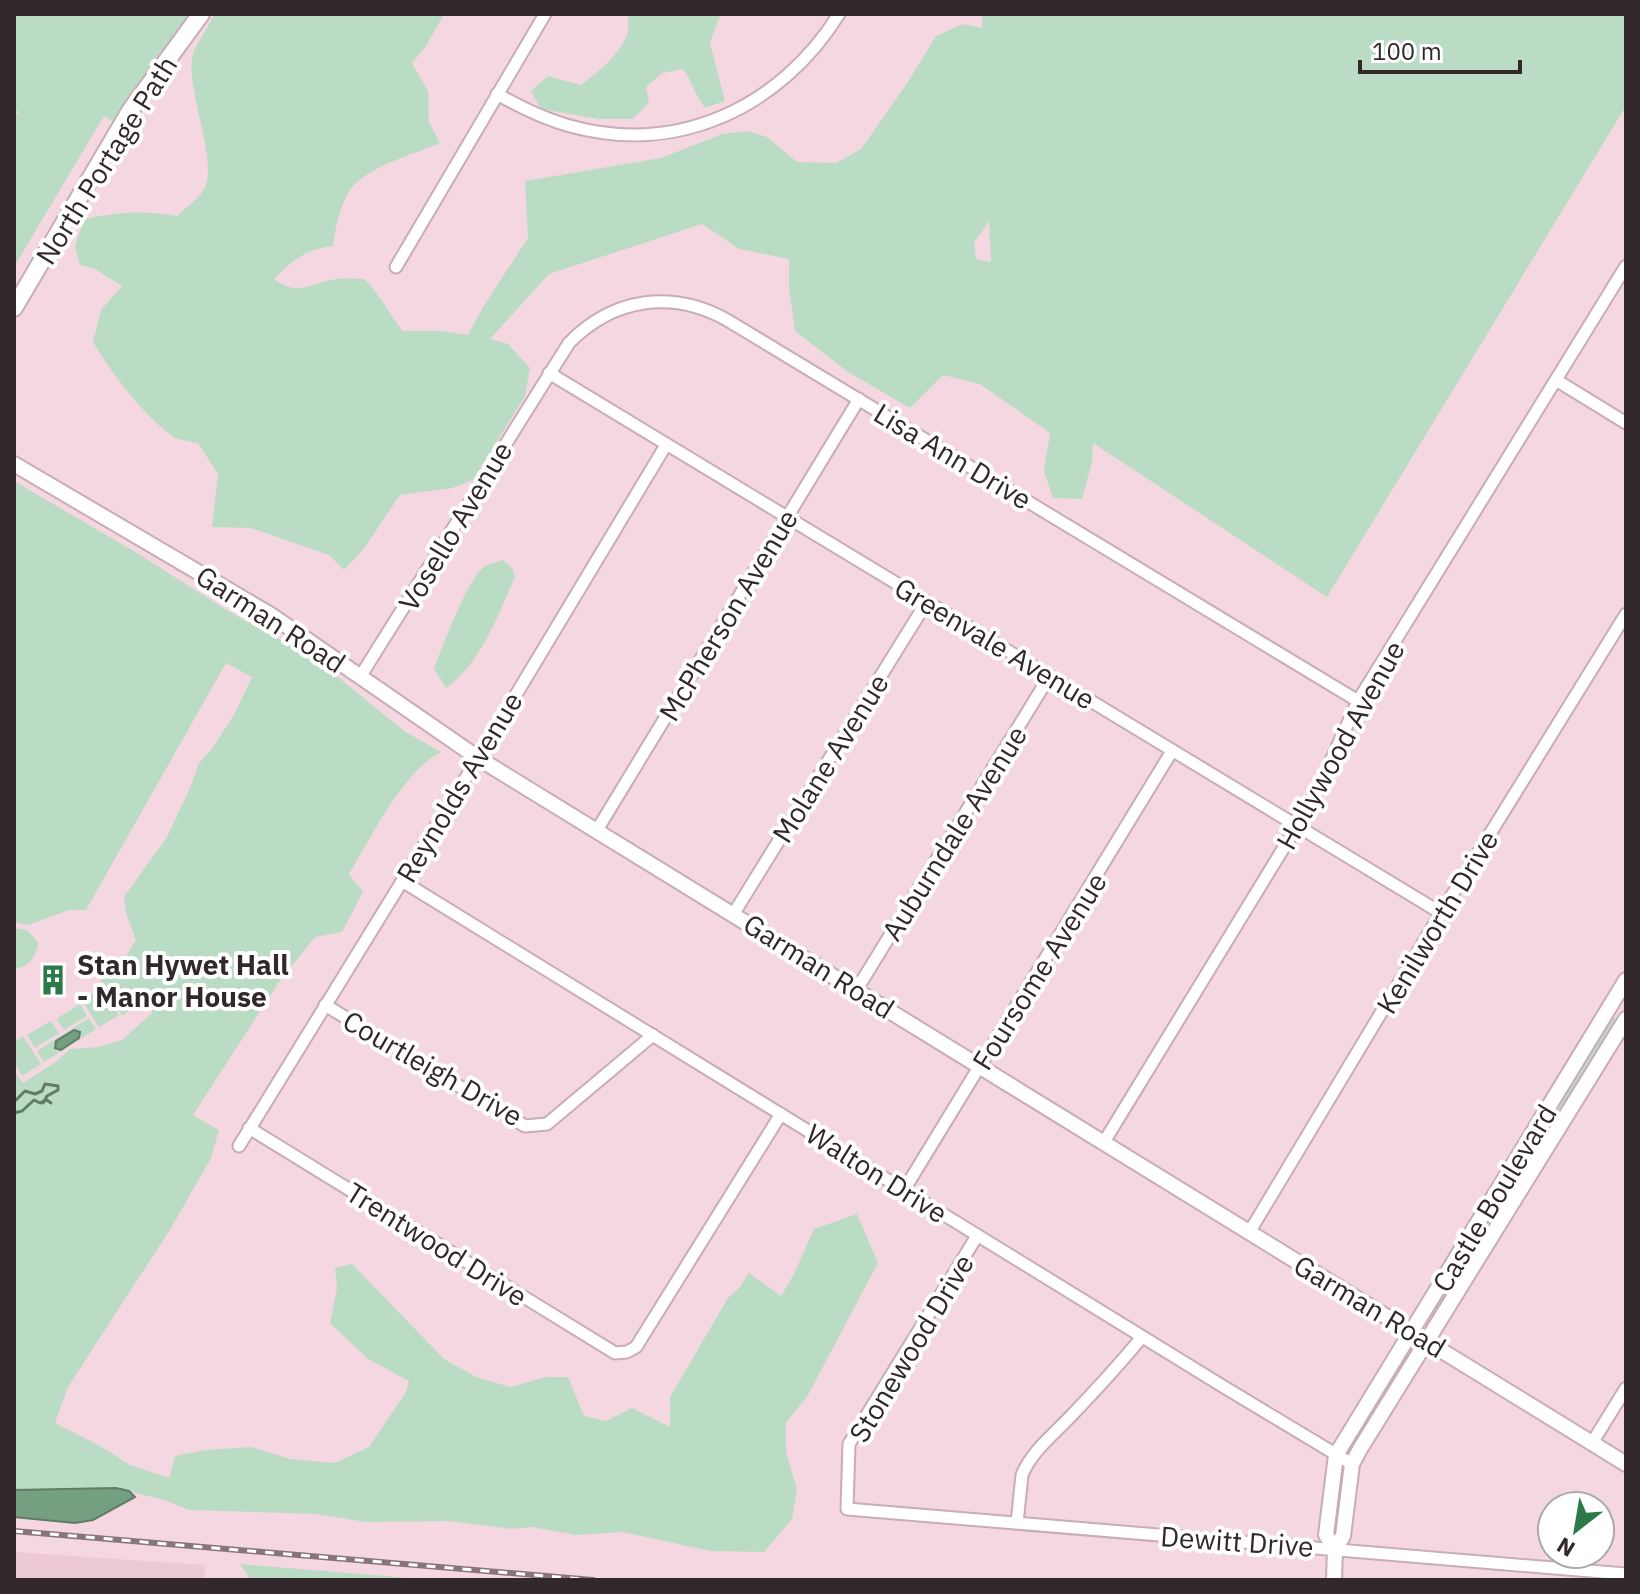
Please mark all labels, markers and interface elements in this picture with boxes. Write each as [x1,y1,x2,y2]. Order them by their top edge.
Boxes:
scale bar [1360,24,1520,74]
text: 100 m [1372,35,1442,67]
street label: North Portage Path [27,49,185,271]
street label: Lisa Ann Drive [867,394,1039,518]
street label: Vosello Avenue [390,434,520,618]
street label: McPherson Avenue [650,502,806,728]
street label: Garman Road [189,557,353,681]
street label: Greenvale Avenue [888,569,1102,717]
street label: Hollywood Avenue [1267,634,1413,856]
street label: Molane Avenue [763,667,897,849]
street label: Reynolds Avenue [388,685,530,889]
street label: Auburndale Avenue [873,719,1035,947]
street label: Kenilworth Drive [1368,824,1506,1020]
street label: Foursome Avenue [963,865,1115,1077]
street label: Garman Road [737,905,901,1027]
place label: Stan Hywet Hall - Manor House [77,946,289,1015]
building icon: Stan Hywet Hall - Manor House [36,963,70,997]
street label: Courtleigh Drive [337,1002,529,1134]
street label: Castle Boulevard [1423,1097,1565,1299]
street label: Walton Drive [799,1115,955,1231]
street label: Trentwood Drive [340,1174,534,1314]
street label: Garman Road [1287,1246,1453,1366]
street label: Stonewood Drive [840,1247,982,1449]
north arrow [1536,1490,1616,1570]
street label: Dewitt Drive [1159,1517,1315,1565]
text: N [1551,1531,1580,1564]

